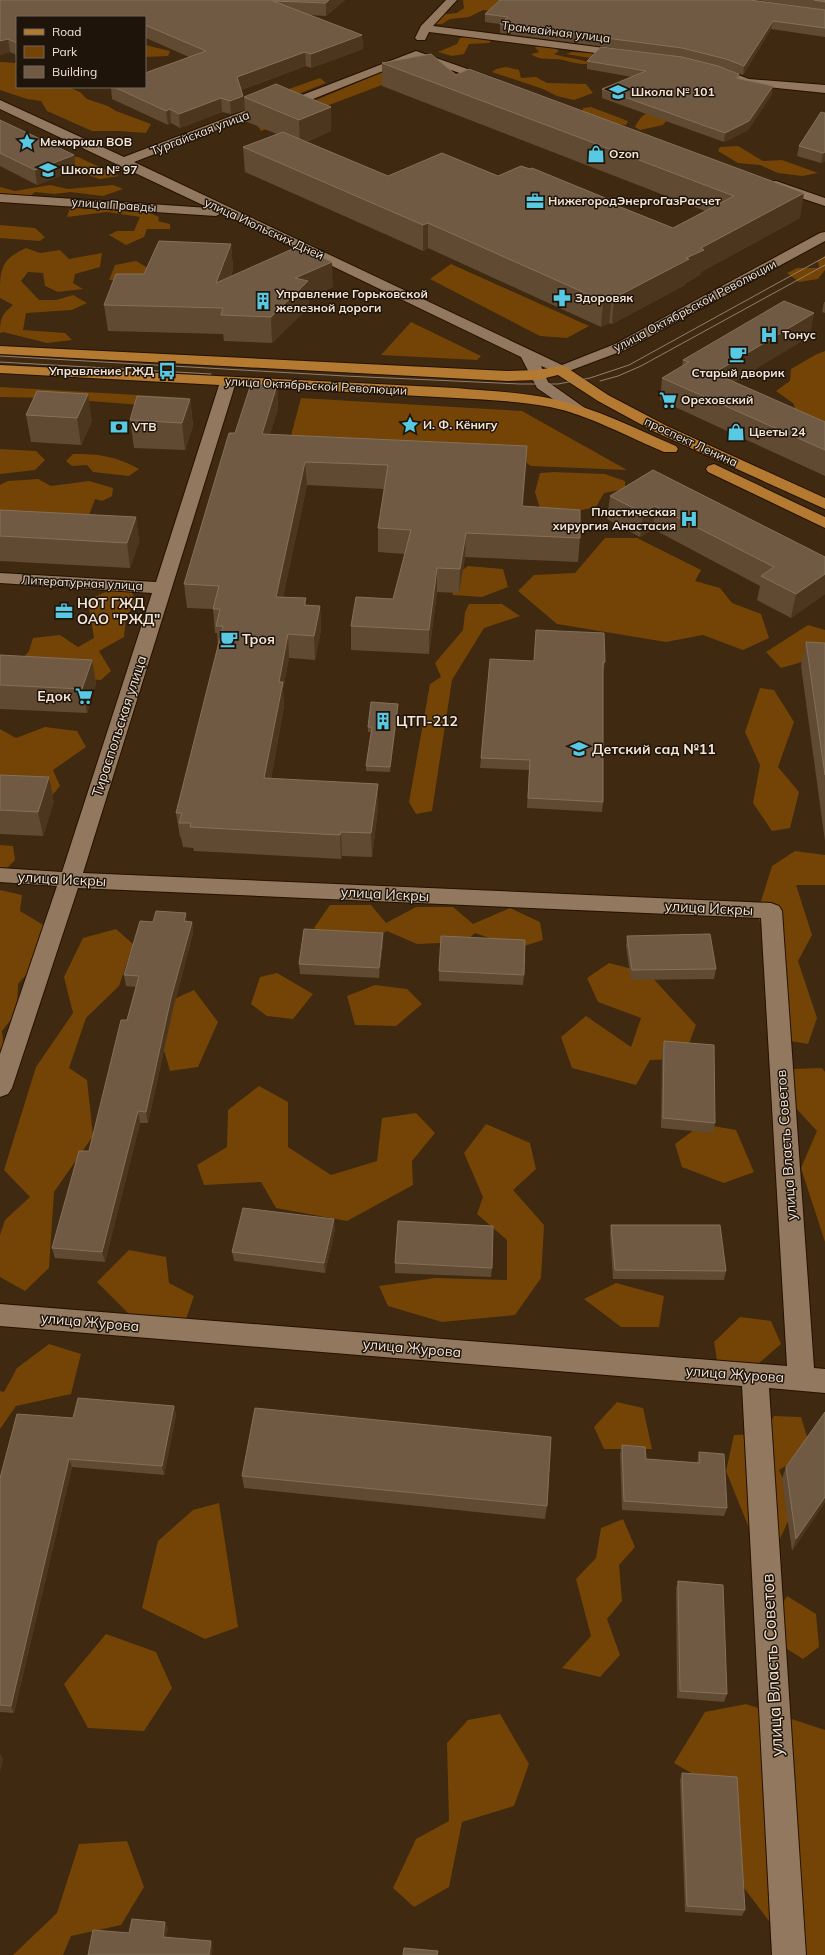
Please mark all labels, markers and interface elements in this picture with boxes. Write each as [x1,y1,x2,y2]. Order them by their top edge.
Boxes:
legend [16,16,146,88]
street label: Трамвайная улица [501,17,611,46]
text: Road [52,24,81,39]
text: Park [52,44,78,59]
text: Building [52,64,97,79]
school or university icon: Школа № 101 [608,82,628,102]
place label: Школа № 101 [631,84,715,99]
street label: Тургайская улица [148,107,251,158]
place icon: Мемориал ВОВ [17,132,37,152]
place label: Мемориал ВОВ [40,134,132,149]
shop icon: Ozon [586,144,606,164]
place label: Ozon [609,146,639,161]
school or university icon: Школа № 97 [38,160,58,180]
place label: Школа № 97 [61,162,137,177]
office icon: НижегородЭнергоГазРасчет [525,191,545,211]
place label: НижегородЭнергоГазРасчет [548,193,721,208]
street label: улица Правды [71,194,157,215]
street label: улица Июльских Дней [202,194,326,263]
street label: улица Октябрьской Революции [611,256,779,355]
place label: Управление Горьковской железной дороги [275,286,428,315]
pharmacy icon: Здоровяк [552,288,572,308]
place label: Здоровяк [575,290,633,305]
building icon: Управление Горьковской железной дороги [253,291,273,311]
hospital icon: Тонус [759,325,779,345]
place label: Тонус [782,327,816,342]
cafe icon: Старый дворик [728,344,748,364]
bus stop icon: Управление ГЖД [157,361,177,381]
place label: Управление ГЖД [48,363,154,378]
place label: Старый дворик [691,365,785,380]
street label: улица Октябрьской Революции [225,373,408,398]
supermarket icon: Ореховский [658,390,678,410]
place label: Ореховский [681,392,753,407]
street label: проспект Ленина [642,413,740,470]
place icon: И. Ф. Кёнигу [400,415,420,435]
bank icon: VTB [109,417,129,437]
place label: И. Ф. Кёнигу [423,417,498,432]
place label: VTB [131,419,157,434]
shop icon: Цветы 24 [726,422,746,442]
place label: Цветы 24 [749,424,806,439]
place label: Пластическая хирургия Анастасия [552,504,676,533]
hospital icon: Пластическая хирургия Анастасия [679,509,699,529]
street label: Литературная улица [21,572,143,593]
place label: НОТ ГЖД ОАО "РЖД" [77,594,160,628]
office icon: НОТ ГЖД ОАО "РЖД" [54,601,74,621]
cafe icon: Троя [219,629,239,649]
place label: Троя [242,630,275,648]
street label: Тираспольская улица [88,653,150,799]
supermarket icon: Едок [74,686,94,706]
place label: Едок [37,687,72,705]
building icon: ЦТП-212 [373,711,393,731]
place label: ЦТП-212 [396,712,458,730]
school or university icon: Детский сад №11 [569,739,589,759]
place label: Детский сад №11 [592,740,716,758]
street label: улица Искры [17,868,107,890]
street label: улица Искры [340,883,430,905]
street label: улица Искры [664,897,754,919]
street label: улица Власть Советов [772,1069,800,1221]
street label: улица Журова [40,1309,140,1335]
street label: улица Журова [362,1335,462,1361]
street label: улица Журова [685,1362,785,1386]
street label: улица Власть Советов [756,1573,788,1757]

